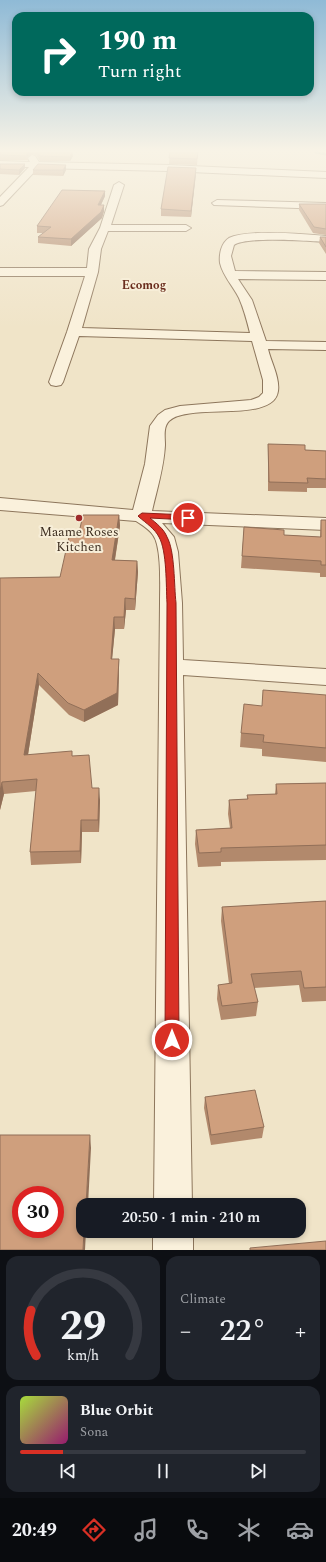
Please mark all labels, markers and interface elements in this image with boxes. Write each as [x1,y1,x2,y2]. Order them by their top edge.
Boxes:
text: 190 m [98,19,177,62]
icon: right [32,28,84,80]
text: Turn right [98,58,181,85]
district label: Ecomog [122,276,166,295]
pin [171,501,205,535]
icon: arrive [177,507,199,529]
marker: Maame Roses Kitchen [74,513,84,523]
place label: Maame Roses Kitchen [39,522,119,557]
position arrow [151,1019,193,1061]
speed limit sign: 30 [12,1186,64,1238]
text: 20:50 · 1 min · 210 m [122,1206,260,1229]
text: Climate [180,1289,226,1309]
text: 29 [60,1295,106,1358]
text: 22° [219,1308,267,1354]
text: − [180,1315,191,1348]
text: + [295,1315,306,1348]
text: km/h [67,1345,99,1367]
text: Blue Orbit [80,1399,153,1422]
text: Sona [80,1422,108,1442]
icon: previous [57,1460,79,1482]
icon: pause [152,1460,174,1482]
icon: next [247,1460,269,1482]
icon: directions [80,1516,108,1544]
icon: music [132,1516,160,1544]
icon: phone [183,1516,211,1544]
icon: climate [235,1516,263,1544]
icon: car [286,1516,314,1544]
text: 20:49 [12,1517,57,1544]

